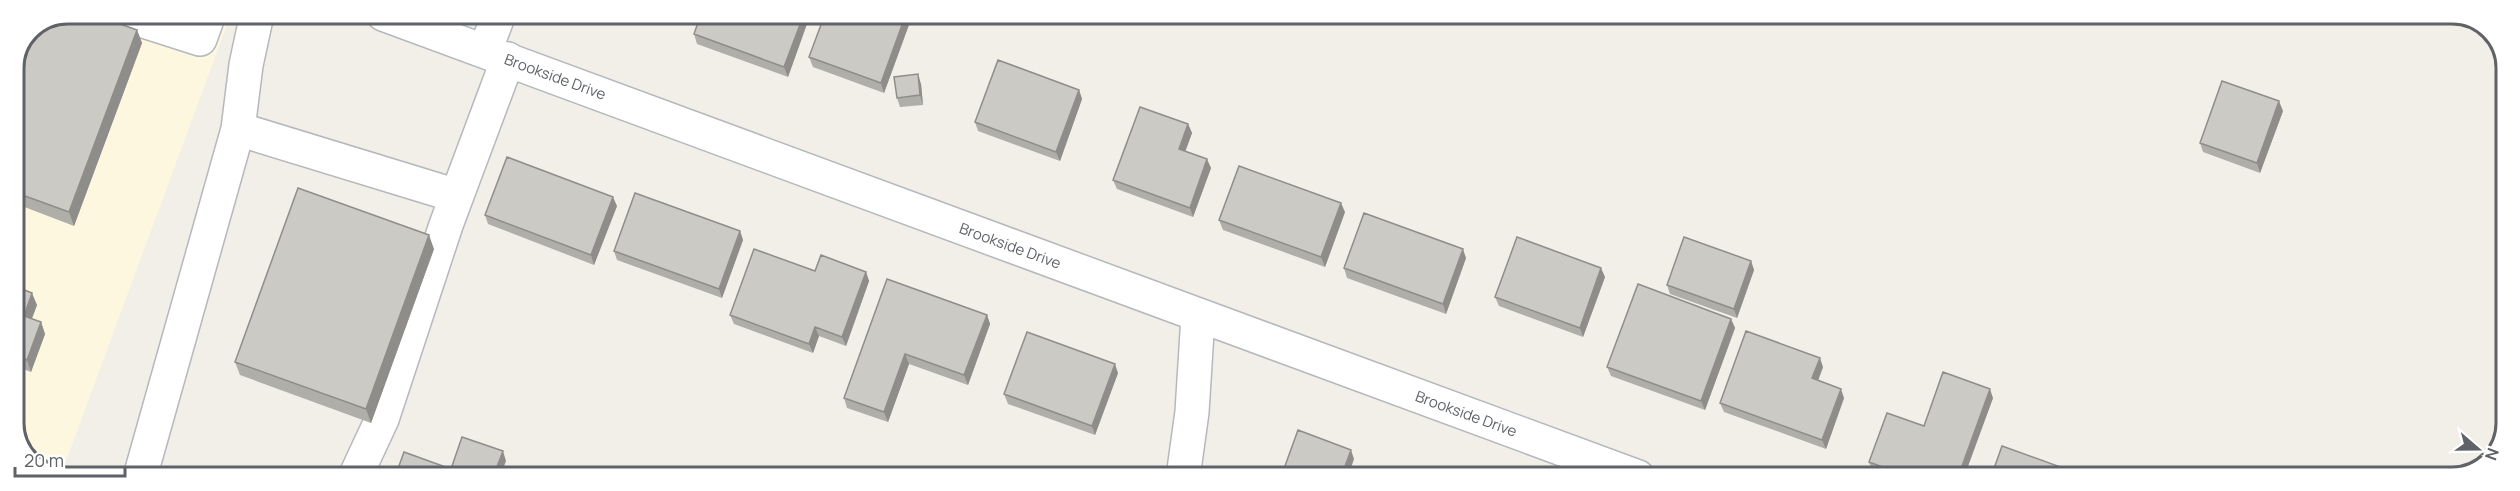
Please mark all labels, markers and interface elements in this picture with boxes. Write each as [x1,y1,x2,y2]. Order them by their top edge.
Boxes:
street label: Brookside Drive [501,48,609,105]
street label: Brookside Drive [956,217,1064,274]
street label: Brookside Drive [1412,385,1520,442]
north arrow [2448,419,2508,479]
scale bar [15,440,124,478]
text: N [2480,445,2504,463]
text: 20 m [24,448,64,472]

